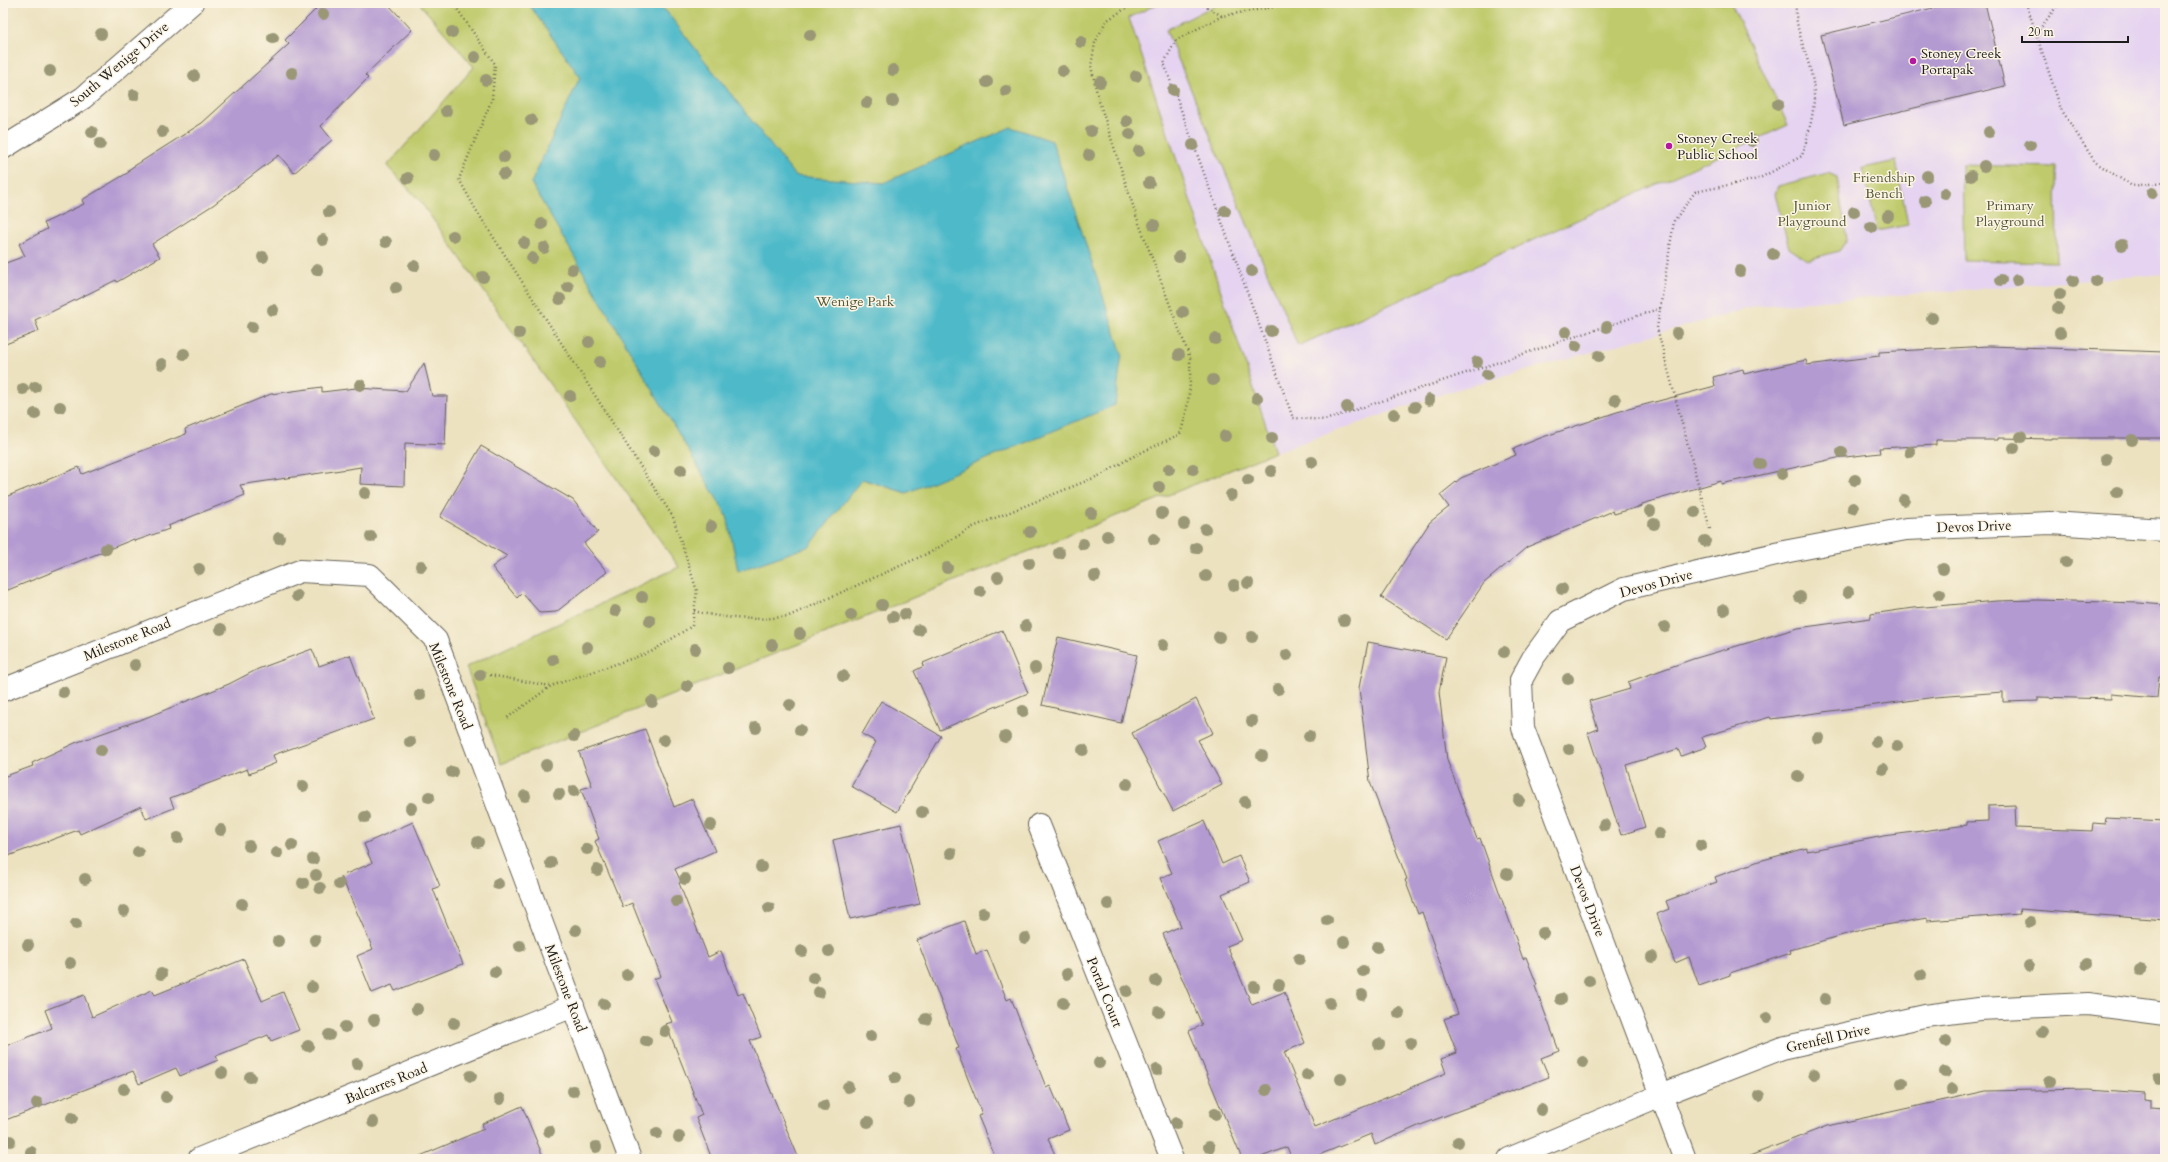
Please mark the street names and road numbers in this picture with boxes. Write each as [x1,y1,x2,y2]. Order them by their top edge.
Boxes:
street label: South Wenige Drive [66,17,173,111]
street label: Devos Drive [1936,516,2012,537]
street label: Devos Drive [1618,565,1695,602]
street label: Milestone Road [81,613,174,666]
street label: Milestone Road [424,640,477,733]
street label: Devos Drive [1565,863,1610,939]
street label: Milestone Road [540,942,591,1035]
street label: Portal Court [1082,954,1127,1031]
street label: Grenfell Drive [1784,1020,1872,1057]
street label: Balcarres Road [342,1058,431,1109]

